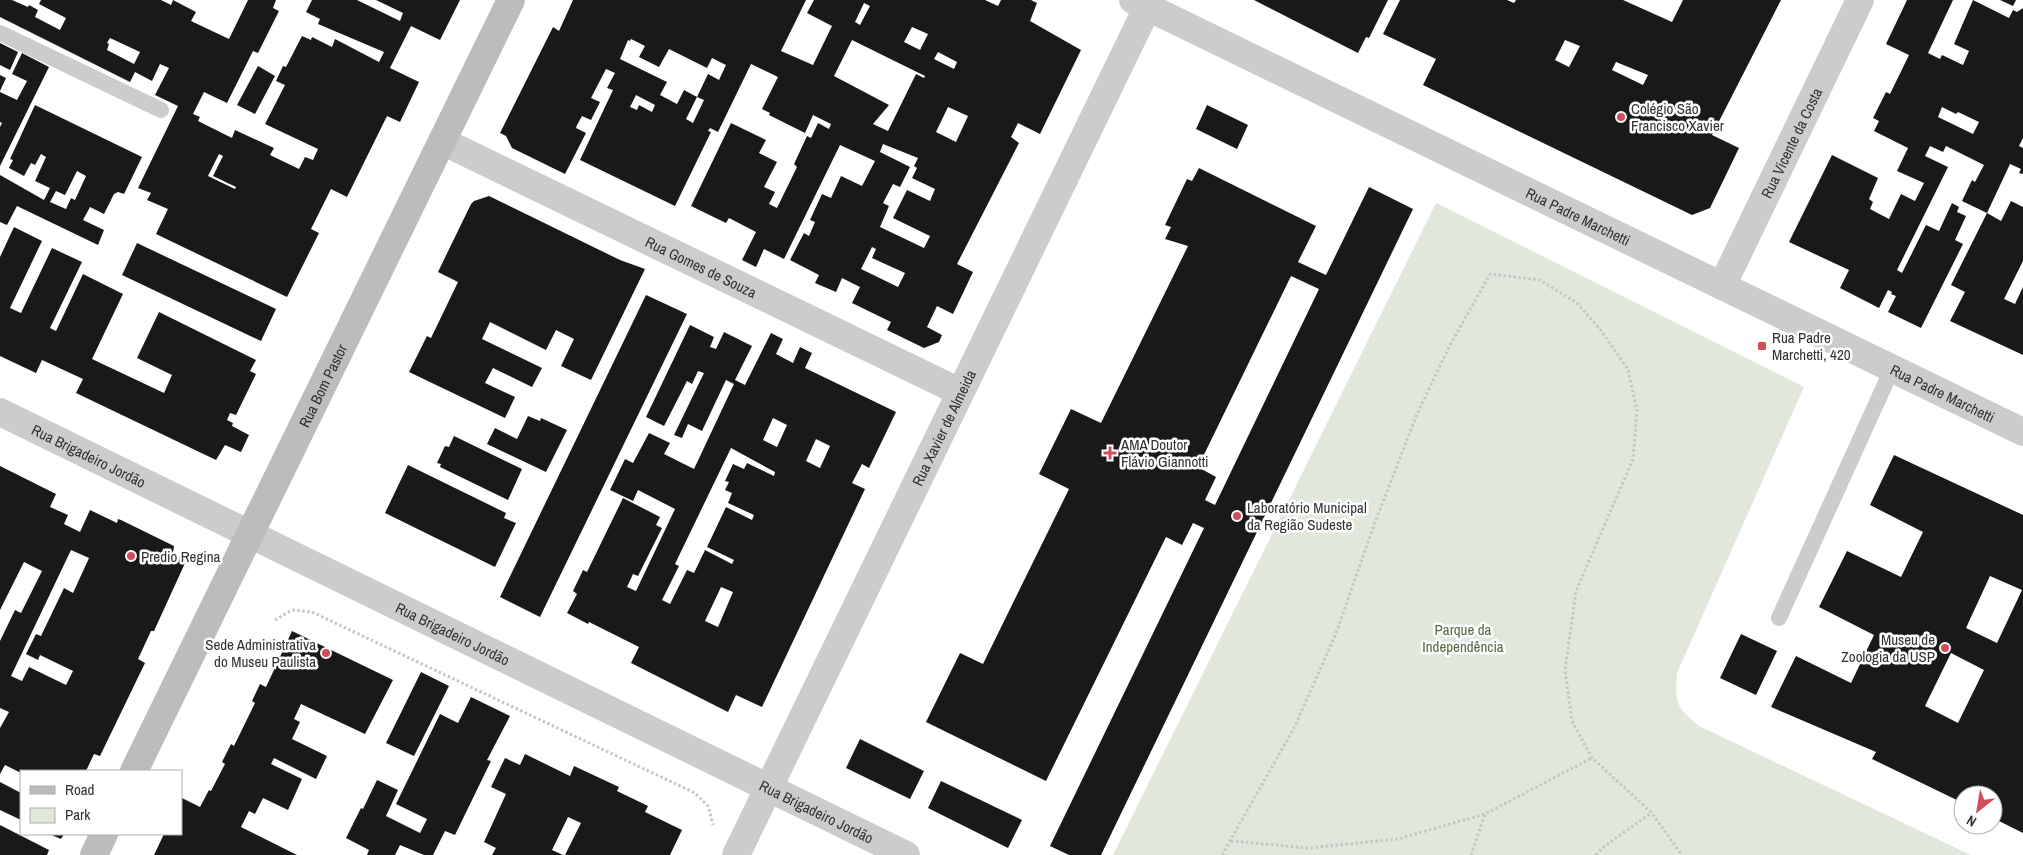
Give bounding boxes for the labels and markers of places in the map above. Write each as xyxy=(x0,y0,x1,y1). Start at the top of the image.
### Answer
place label: Colégio São Francisco Xavier xyxy=(1631,98,1724,136)
marker: Colégio São Francisco Xavier xyxy=(1615,111,1627,123)
place label: Rua Padre Marchetti, 420 xyxy=(1772,327,1851,365)
marker: Rua Padre Marchetti, 420 xyxy=(1756,340,1768,352)
place label: AMA Doutor Flávio Giannotti xyxy=(1120,434,1209,472)
marker: AMA Doutor Flávio Giannotti xyxy=(1103,446,1117,460)
place label: Laboratório Municipal da Região Sudeste xyxy=(1247,497,1367,535)
marker: Laboratório Municipal da Região Sudeste xyxy=(1231,510,1243,522)
place label: Predio Regina xyxy=(141,546,220,567)
marker: Predio Regina xyxy=(125,550,137,562)
place label: Museu de Zoologia da USP xyxy=(1841,629,1935,667)
place label: Sede Administrativa do Museu Paulista xyxy=(205,634,316,672)
marker: Museu de Zoologia da USP xyxy=(1939,642,1951,654)
marker: Sede Administrativa do Museu Paulista xyxy=(320,647,332,659)

